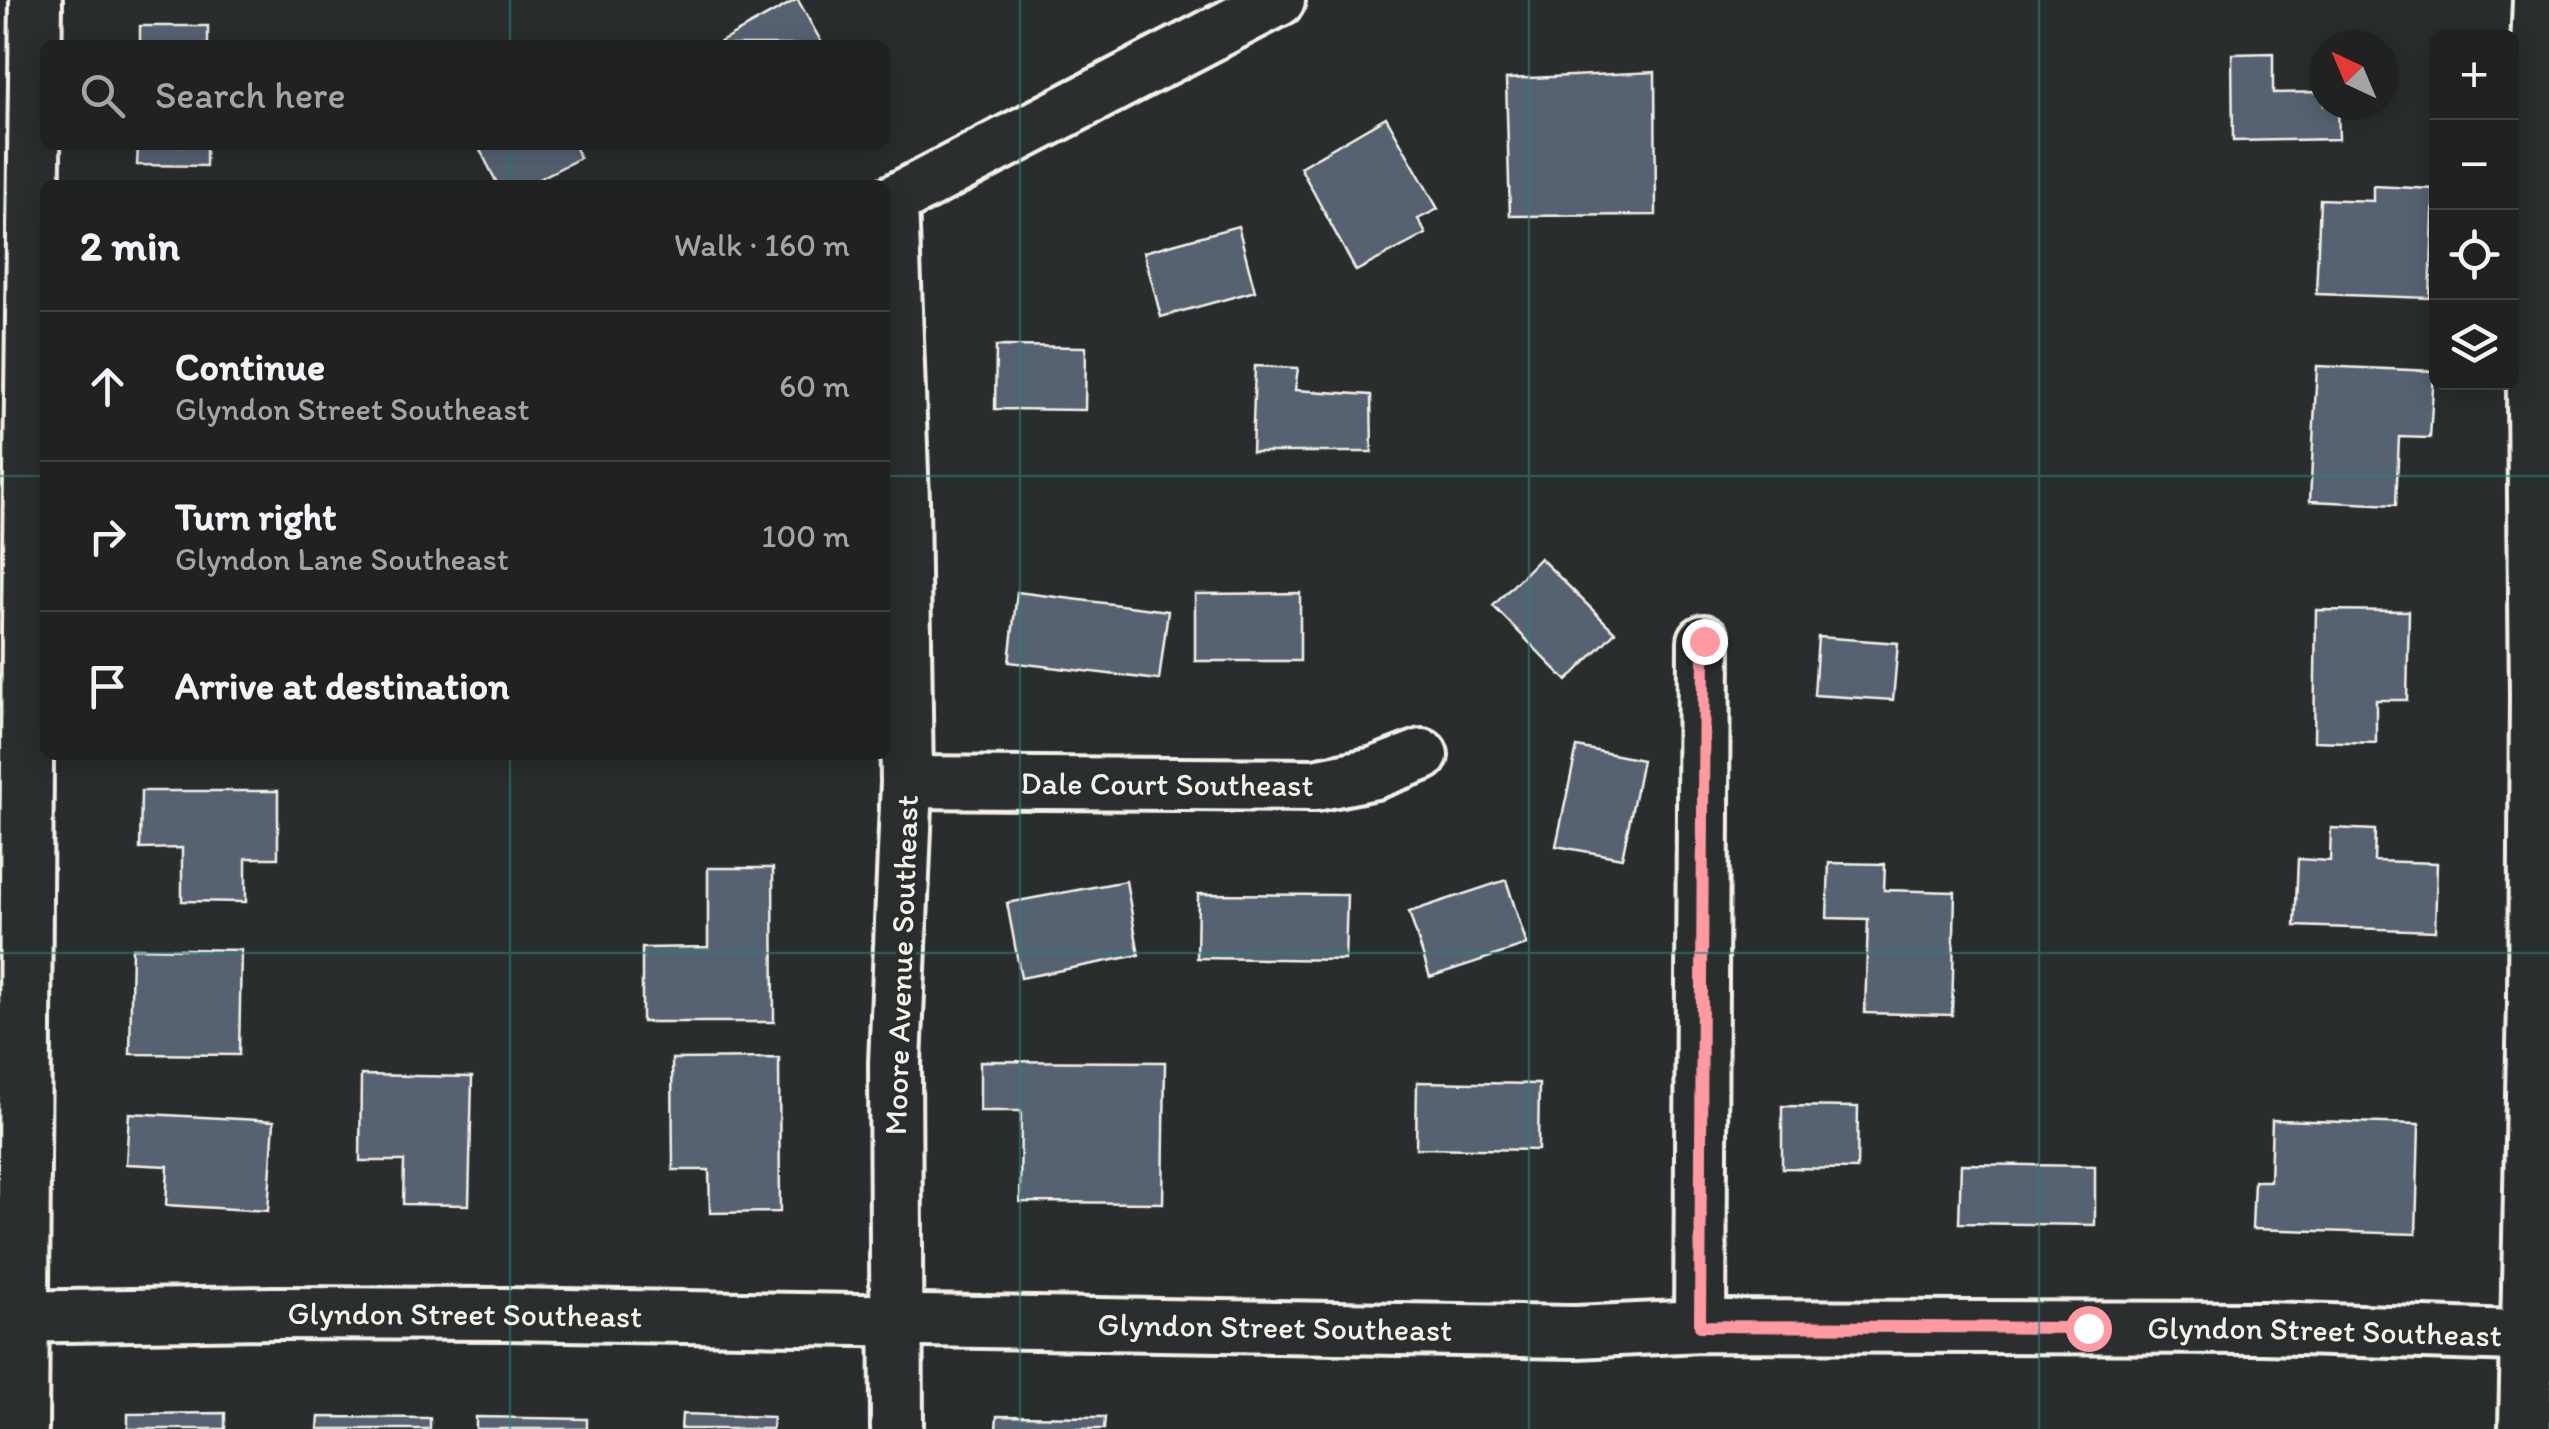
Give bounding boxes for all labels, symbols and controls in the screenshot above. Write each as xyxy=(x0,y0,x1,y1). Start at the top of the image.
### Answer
north arrow xyxy=(2309,30,2399,120)
map controls xyxy=(2429,30,2519,390)
button: + xyxy=(2429,30,2519,120)
search box xyxy=(40,40,890,150)
icon: search xyxy=(75,68,130,123)
text: Search here xyxy=(155,72,346,118)
button: − xyxy=(2429,120,2519,210)
button: locate xyxy=(2429,210,2519,300)
text: 2 min xyxy=(80,220,180,271)
text: Walk · 160 m xyxy=(674,226,850,264)
button: layers xyxy=(2429,300,2519,390)
text: Continue xyxy=(175,344,325,390)
icon: ahead xyxy=(80,359,135,414)
text: 60 m xyxy=(779,367,850,405)
text: Glyndon Street Southeast xyxy=(175,390,530,428)
text: Turn right xyxy=(175,494,337,540)
icon: right xyxy=(80,509,135,564)
text: 100 m xyxy=(762,517,850,555)
text: Glyndon Lane Southeast xyxy=(175,540,509,578)
route end xyxy=(1682,619,1728,665)
icon: arrive xyxy=(80,659,135,714)
text: Arrive at destination xyxy=(175,663,510,709)
street label: Dale Court Southeast xyxy=(1020,764,1314,804)
street label: Moore Avenue Southeast xyxy=(876,794,926,1136)
street label: Glyndon Street Southeast xyxy=(288,1294,643,1335)
street label: Glyndon Street Southeast xyxy=(1097,1305,1453,1349)
route start xyxy=(2066,1306,2112,1352)
street label: Glyndon Street Southeast xyxy=(2147,1309,2503,1355)

